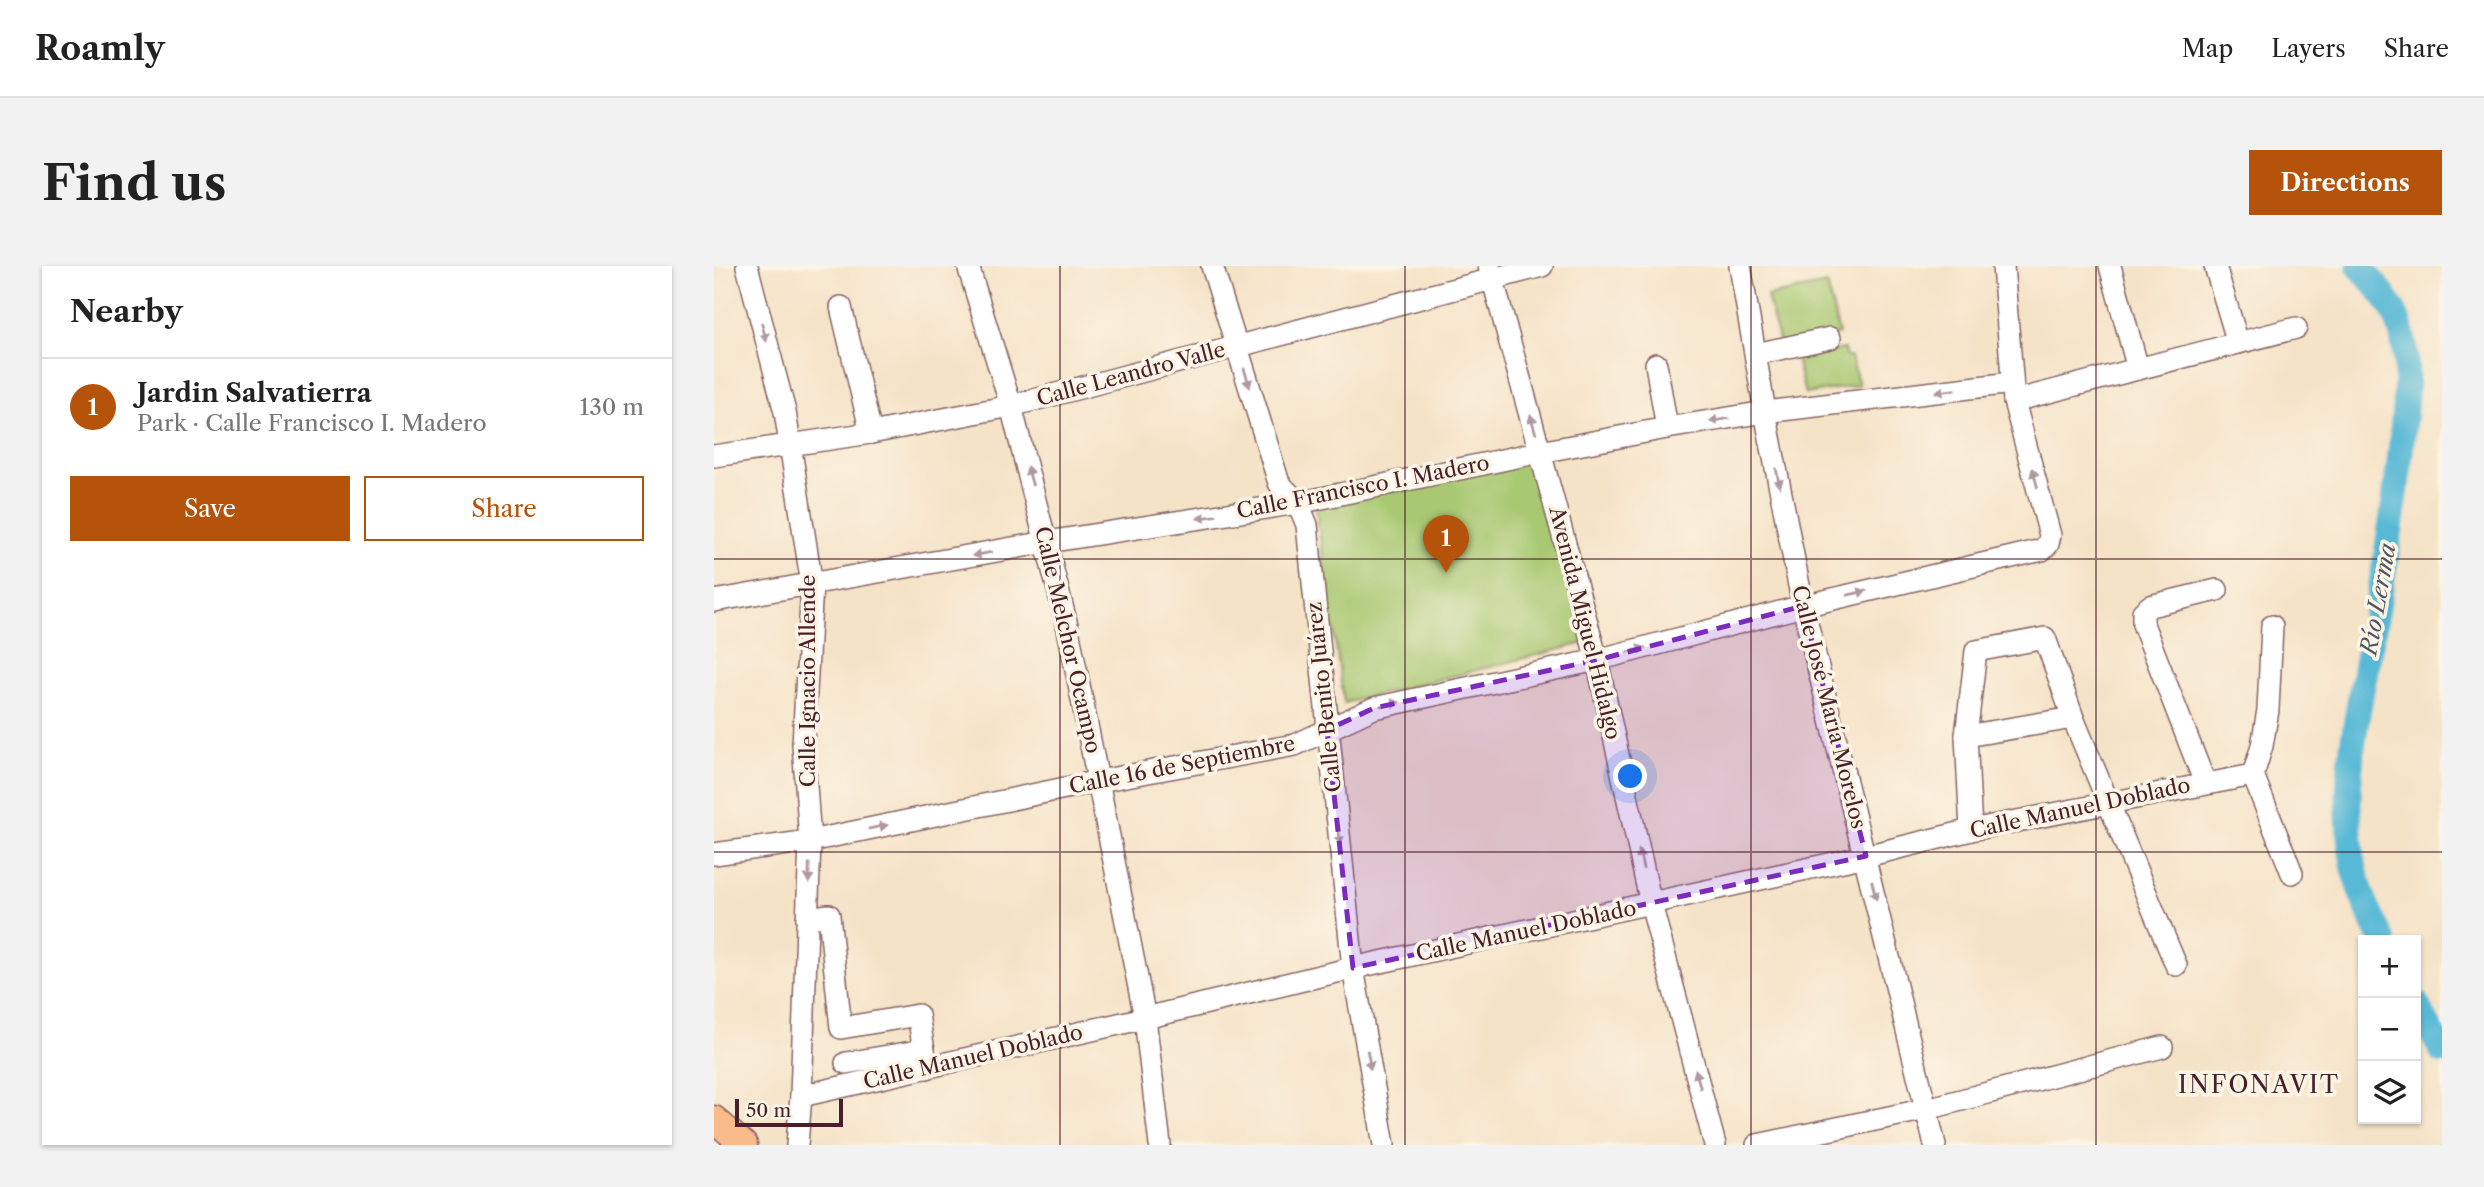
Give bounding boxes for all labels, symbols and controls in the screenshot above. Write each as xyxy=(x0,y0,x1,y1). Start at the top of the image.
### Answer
text: Roamly xyxy=(35,28,165,69)
text: Map xyxy=(2182,34,2233,63)
text: Layers xyxy=(2271,34,2346,63)
text: Share xyxy=(2384,34,2449,63)
button: Directions xyxy=(2249,150,2442,215)
text: Find us xyxy=(42,152,226,213)
text: Nearby xyxy=(70,293,183,330)
one-way arrow xyxy=(759,321,770,343)
street label: Calle Leandro Valle xyxy=(1034,336,1228,411)
one-way arrow xyxy=(1243,368,1253,389)
text: Jardin Salvatierra xyxy=(137,377,372,409)
one-way arrow xyxy=(1934,386,1956,397)
text: 1 xyxy=(88,393,98,421)
text: 130 m xyxy=(580,393,644,421)
text: Park · Calle Francisco I. Madero xyxy=(137,409,487,437)
one-way arrow xyxy=(1527,413,1537,434)
one-way arrow xyxy=(1708,415,1730,426)
street label: Calle Francisco I. Madero xyxy=(1234,450,1491,523)
one-way arrow xyxy=(1024,466,1034,487)
one-way arrow xyxy=(2029,466,2040,488)
one-way arrow xyxy=(1772,467,1783,489)
button: Save xyxy=(70,476,350,541)
button: Share xyxy=(364,476,644,541)
street label: Avenida Miguel Hidalgo xyxy=(1544,503,1627,742)
one-way arrow xyxy=(1196,512,1218,523)
pin: 1 xyxy=(1423,515,1469,573)
street label: Calle Melchor Ocampo xyxy=(1030,524,1107,756)
water label: Río Lerma xyxy=(2354,541,2402,659)
one-way arrow xyxy=(971,549,993,560)
street label: Calle Ignacio Allende xyxy=(795,575,820,787)
street label: Calle José María Morelos xyxy=(1787,583,1872,831)
one-way arrow xyxy=(1846,587,1868,598)
street label: Calle Benito Juárez xyxy=(1301,601,1346,794)
one-way arrow xyxy=(1625,644,1647,655)
one-way arrow xyxy=(1379,699,1401,710)
street label: Calle 16 de Septiembre xyxy=(1067,730,1297,799)
your location xyxy=(1613,759,1647,793)
street label: Calle Manuel Doblado xyxy=(1968,772,2192,843)
one-way arrow xyxy=(867,821,889,832)
one-way arrow xyxy=(1333,824,1344,846)
one-way arrow xyxy=(1636,848,1647,870)
one-way arrow xyxy=(803,862,814,884)
one-way arrow xyxy=(1869,879,1880,901)
street label: Calle Manuel Doblado xyxy=(1414,895,1638,966)
map controls xyxy=(2358,935,2421,1124)
button: + xyxy=(2358,935,2421,998)
button: − xyxy=(2358,998,2421,1061)
street label: Calle Manuel Doblado xyxy=(861,1019,1085,1094)
one-way arrow xyxy=(1364,1049,1375,1071)
button: layers xyxy=(2358,1061,2421,1124)
one-way arrow xyxy=(1692,1068,1703,1090)
district label: INFONAVIT xyxy=(2178,1070,2340,1099)
scale bar xyxy=(735,1096,844,1128)
text: 50 m xyxy=(746,1099,791,1122)

